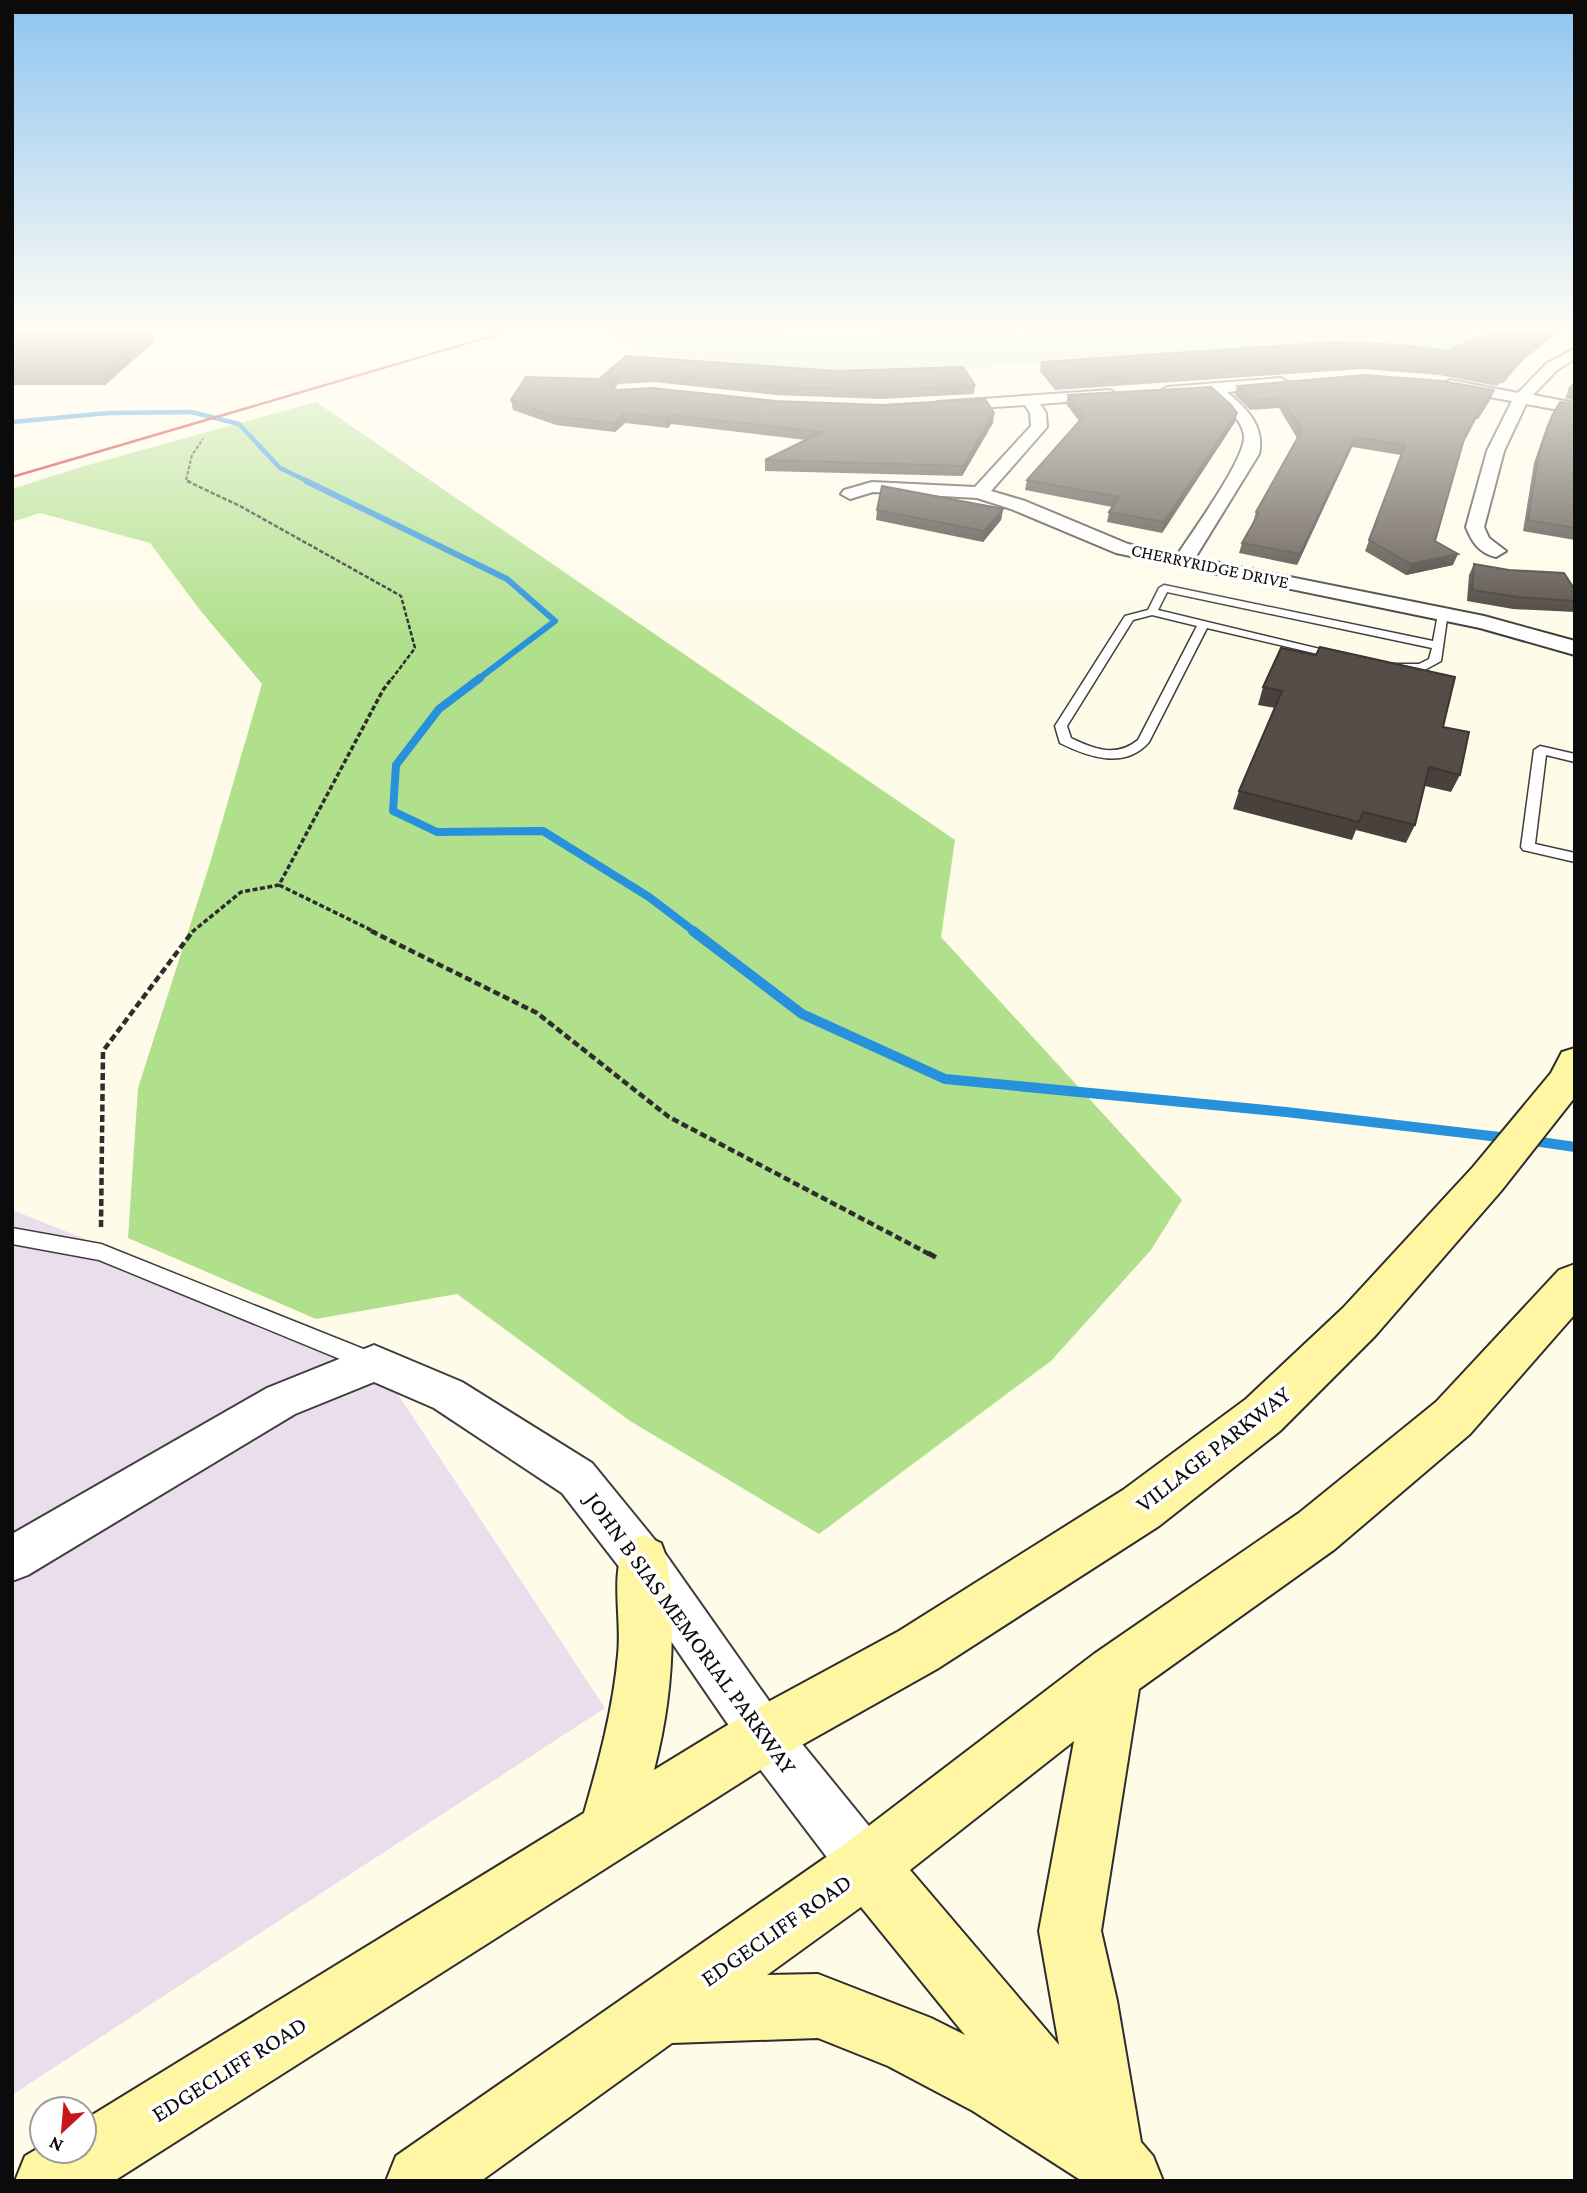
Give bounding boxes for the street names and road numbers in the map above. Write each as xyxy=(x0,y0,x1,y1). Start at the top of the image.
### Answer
street label: CHERRYRIDGE DRIVE xyxy=(1129,540,1291,593)
street label: VILLAGE PARKWAY xyxy=(1130,1380,1296,1517)
street label: JOHN B SIAS MEMORIAL PARKWAY xyxy=(579,1485,803,1779)
street label: EDGECLIFF ROAD xyxy=(695,1868,856,1992)
street label: EDGECLIFF ROAD xyxy=(146,2010,311,2127)

